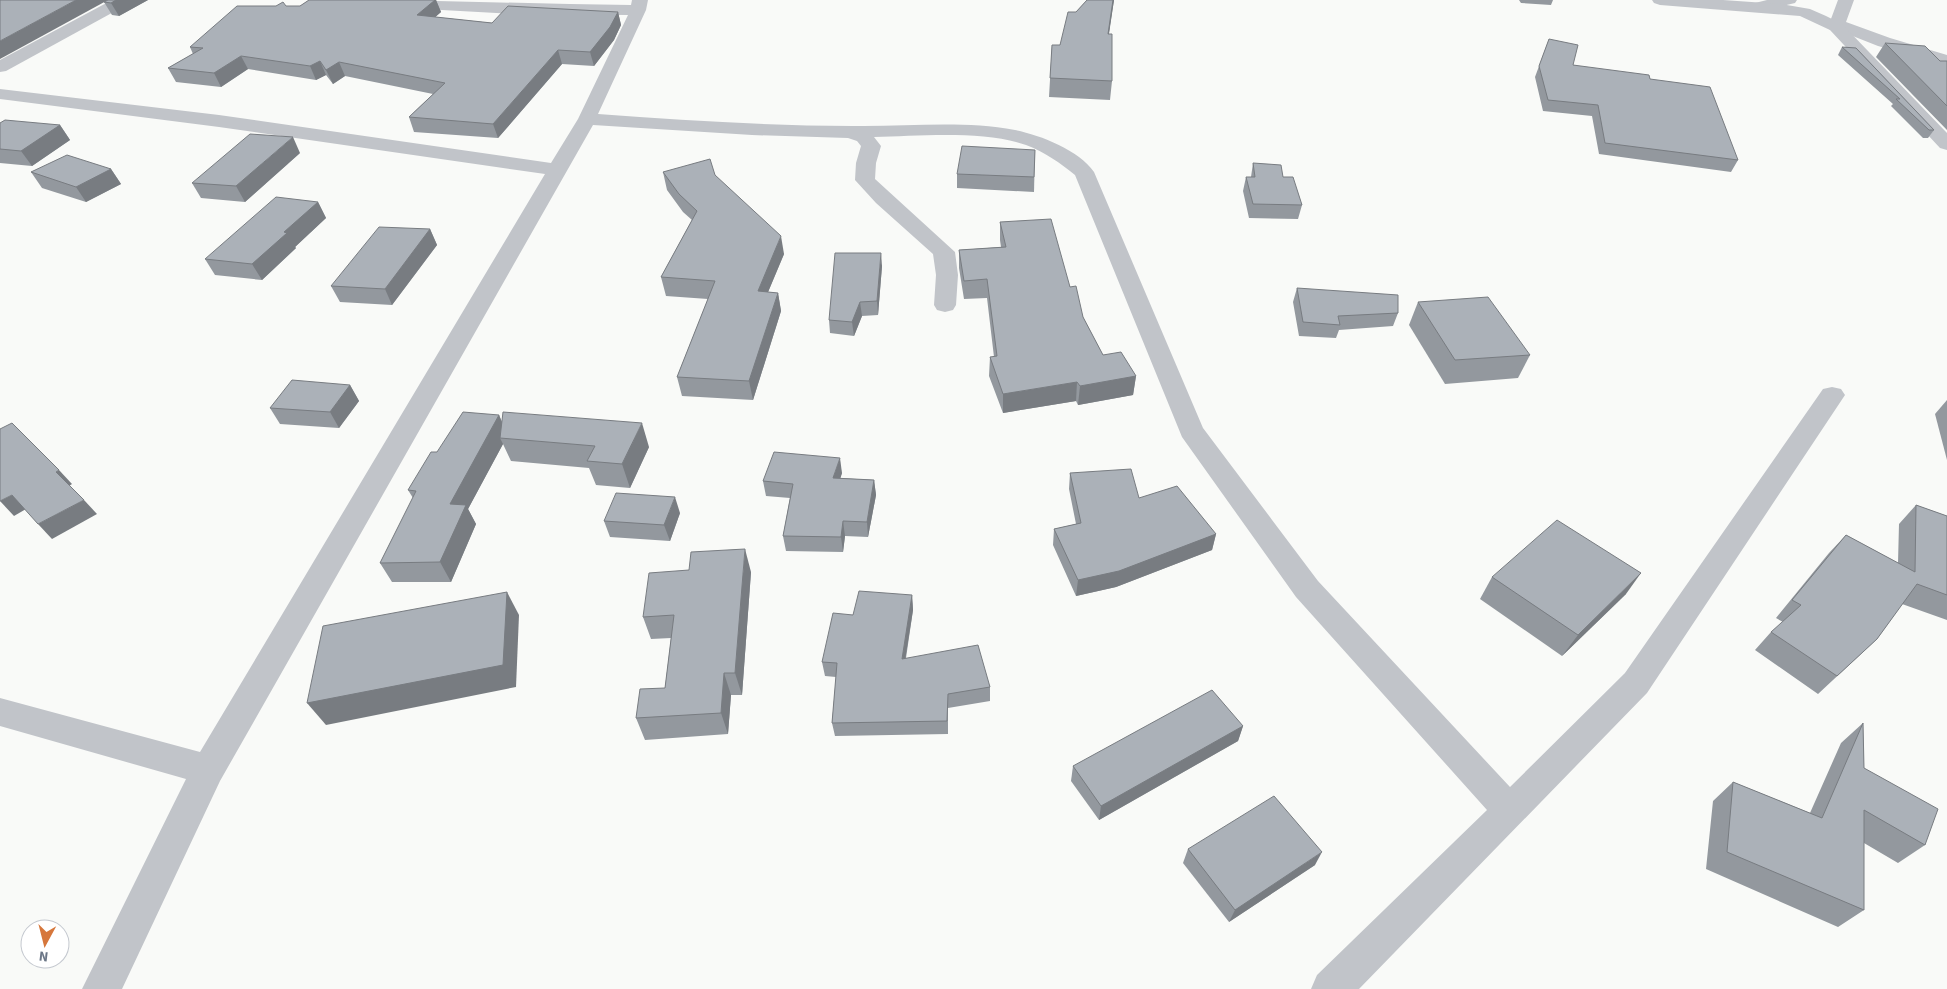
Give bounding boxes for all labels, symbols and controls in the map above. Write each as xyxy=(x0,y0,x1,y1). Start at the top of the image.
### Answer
north arrow xyxy=(20,919,70,969)
text: N xyxy=(38,945,49,966)

